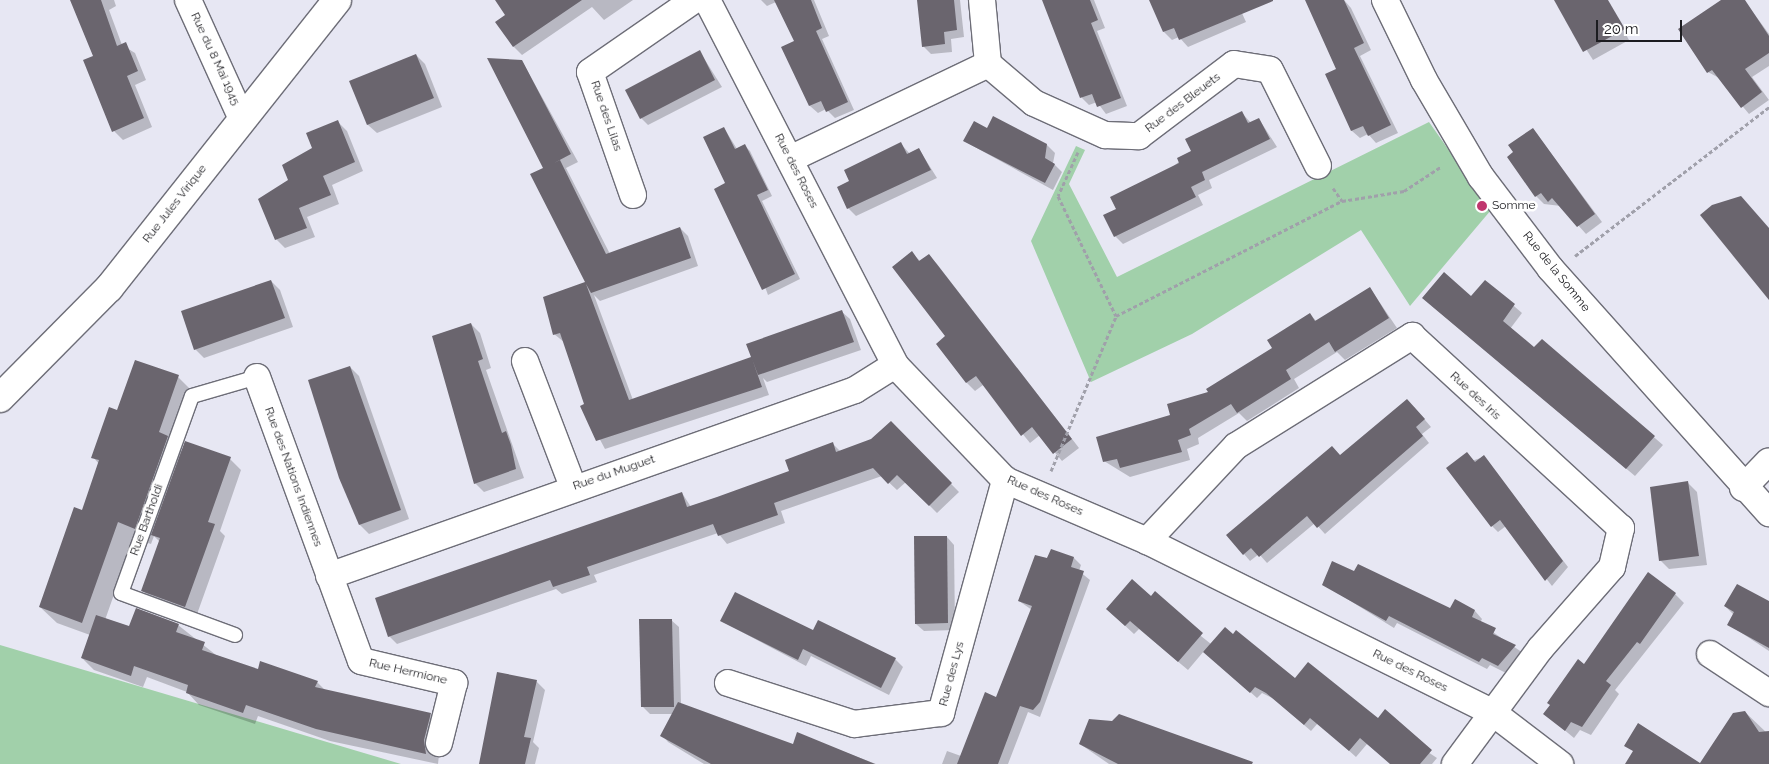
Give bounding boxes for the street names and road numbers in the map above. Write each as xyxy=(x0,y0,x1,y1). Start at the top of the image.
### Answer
street label: Rue du 8 Mai 1945 xyxy=(187,10,243,108)
street label: Rue des Bleuets xyxy=(1143,70,1223,136)
street label: Rue des Lilas xyxy=(587,79,625,153)
street label: Rue des Roses xyxy=(771,131,821,211)
street label: Rue Jules Virique xyxy=(140,162,210,246)
street label: Rue de la Somme xyxy=(1519,229,1593,315)
street label: Rue des Iris xyxy=(1447,369,1503,423)
street label: Rue des Nations Indiennes xyxy=(261,405,325,549)
street label: Rue du Muguet xyxy=(571,452,657,494)
street label: Rue des Roses xyxy=(1005,473,1085,519)
street label: Rue Bartholdi xyxy=(127,482,167,558)
street label: Rue des Lys xyxy=(936,640,968,708)
street label: Rue des Roses xyxy=(1370,647,1450,695)
street label: Rue Hermione xyxy=(367,656,449,688)

